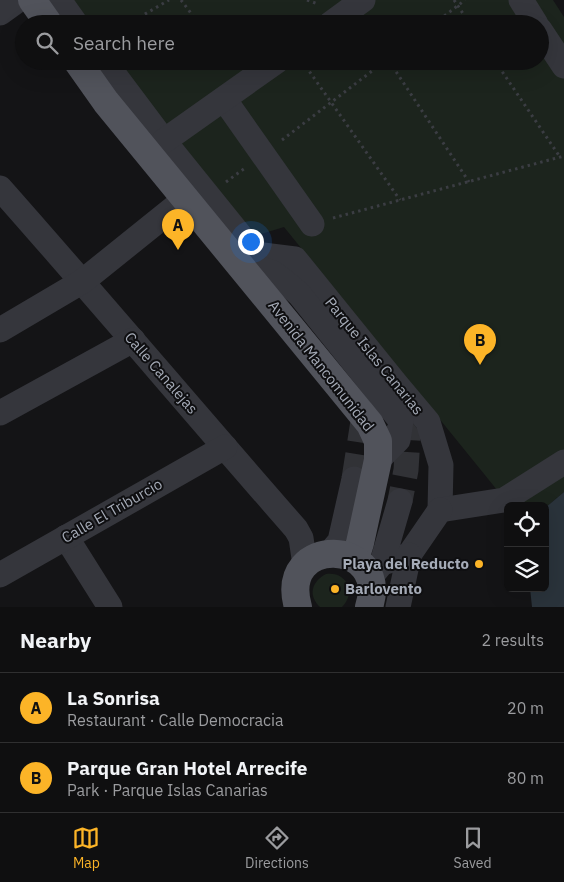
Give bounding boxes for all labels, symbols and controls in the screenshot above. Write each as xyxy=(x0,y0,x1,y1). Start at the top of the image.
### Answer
search box xyxy=(15,15,549,70)
icon: search xyxy=(33,29,61,57)
text: Search here xyxy=(73,31,175,55)
pin: A xyxy=(162,209,194,250)
your location xyxy=(238,229,264,255)
street label: Parque Islas Canarias xyxy=(321,293,428,418)
street label: Avenida Mancomunidad xyxy=(264,296,379,435)
pin: B xyxy=(464,324,496,365)
street label: Calle Canalejas xyxy=(121,328,202,418)
street label: Calle El Triburcio xyxy=(58,474,165,547)
map controls xyxy=(504,502,549,592)
button: locate xyxy=(504,502,549,547)
button: layers xyxy=(504,547,549,592)
place label: Playa del Reducto xyxy=(342,554,469,573)
marker: Playa del Reducto xyxy=(473,558,485,570)
place label: Barlovento xyxy=(345,579,422,598)
marker: Barlovento xyxy=(329,583,341,595)
text: Nearby xyxy=(20,626,91,654)
text: 2 results xyxy=(481,630,544,650)
text: La Sonrisa xyxy=(67,686,160,710)
text: A xyxy=(31,698,41,718)
text: 20 m xyxy=(507,698,544,718)
text: Restaurant · Calle Democracia xyxy=(67,710,284,730)
text: Parque Gran Hotel Arrecife xyxy=(67,756,307,780)
text: B xyxy=(31,768,41,788)
text: 80 m xyxy=(507,768,544,788)
text: Park · Parque Islas Canarias xyxy=(67,780,268,800)
tab: Map xyxy=(72,824,100,872)
tab: Directions xyxy=(245,824,309,872)
tab: Saved xyxy=(454,824,492,872)

